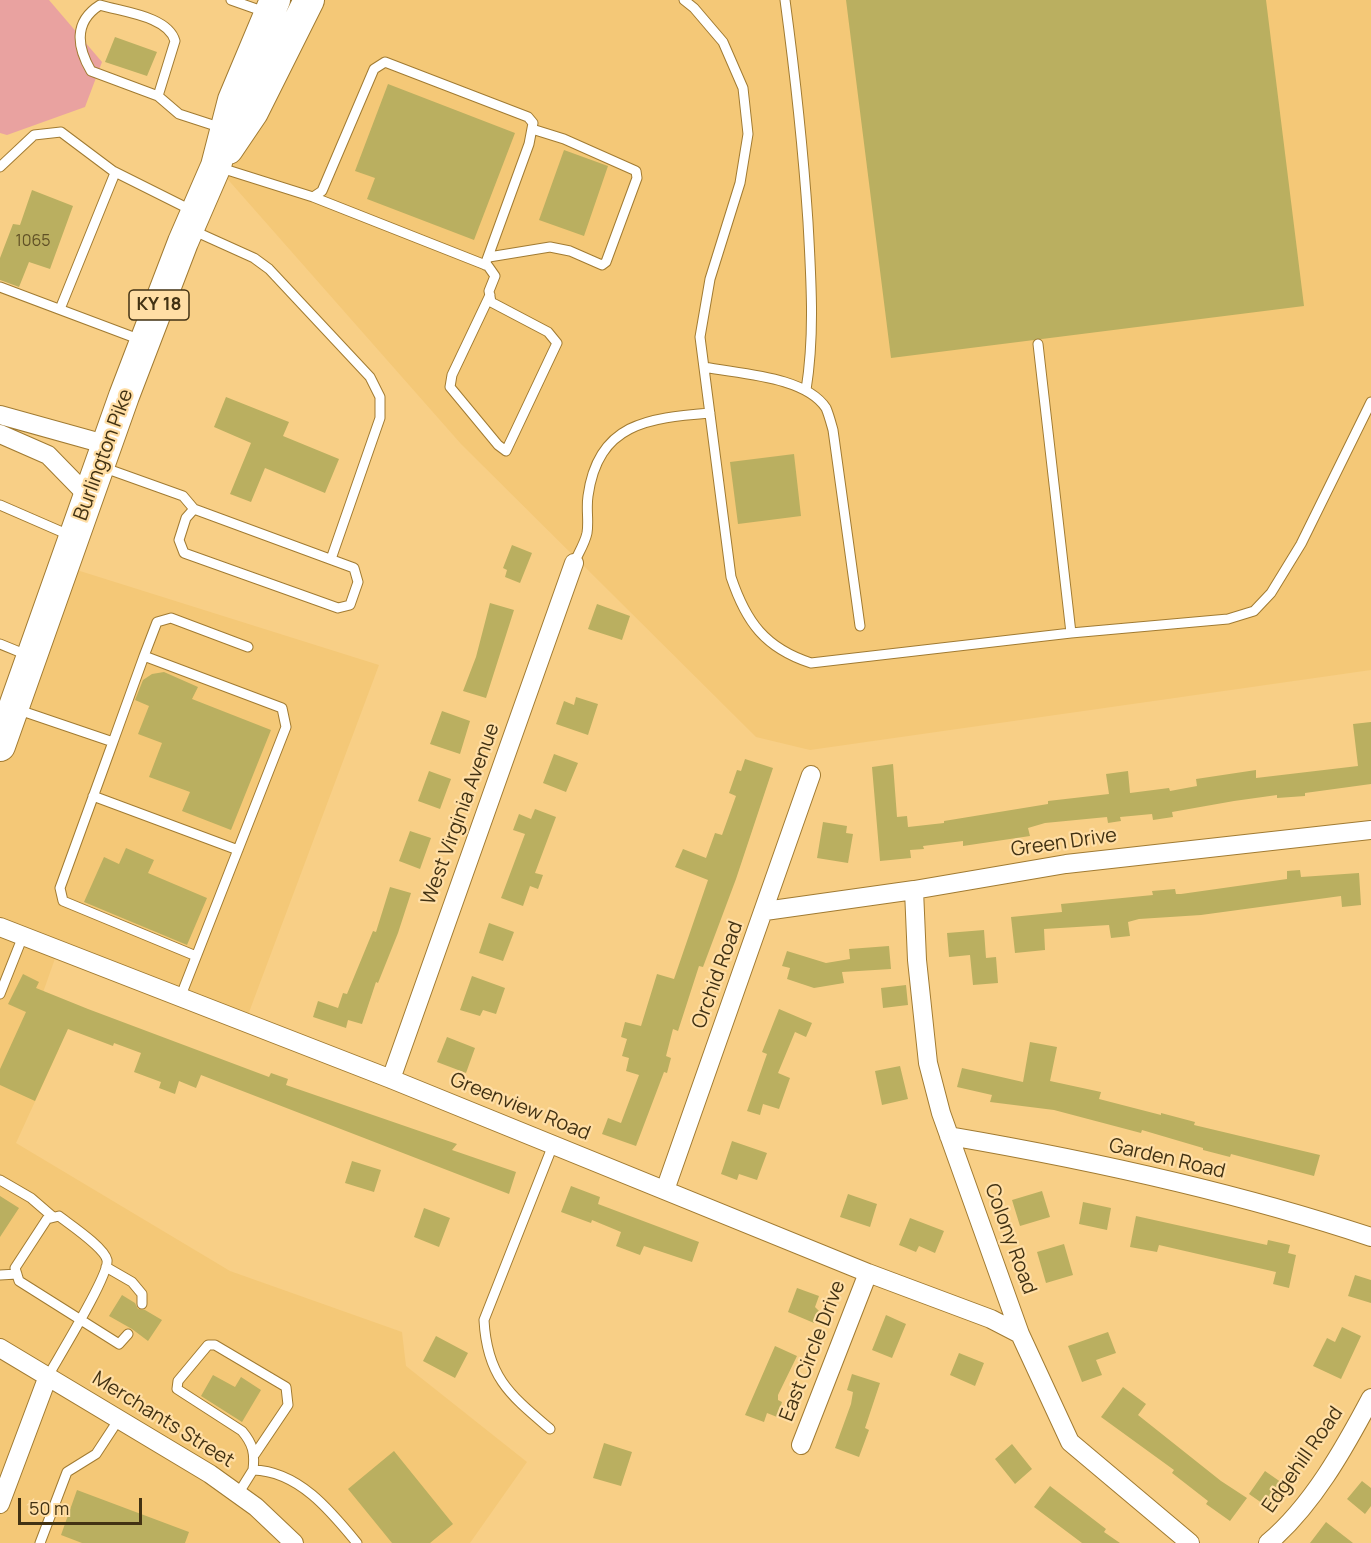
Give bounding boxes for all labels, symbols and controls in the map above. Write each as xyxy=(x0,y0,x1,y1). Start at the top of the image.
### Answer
house number: 1065 xyxy=(15,232,51,252)
road number: KY 18 xyxy=(129,290,189,320)
street label: Burlington Pike xyxy=(69,386,139,524)
street label: West Virginia Avenue xyxy=(417,720,505,908)
street label: Green Drive xyxy=(1009,824,1119,862)
street label: Orchid Road xyxy=(688,918,748,1032)
street label: Greenview Road xyxy=(446,1068,594,1146)
street label: Garden Road xyxy=(1106,1134,1228,1184)
street label: Colony Road xyxy=(979,1180,1041,1298)
street label: East Circle Drive xyxy=(775,1277,851,1425)
street label: Merchants Street xyxy=(88,1367,238,1473)
street label: Edgehill Road xyxy=(1258,1402,1348,1518)
scale bar xyxy=(21,1486,146,1524)
text: 50 m xyxy=(29,1496,69,1520)

